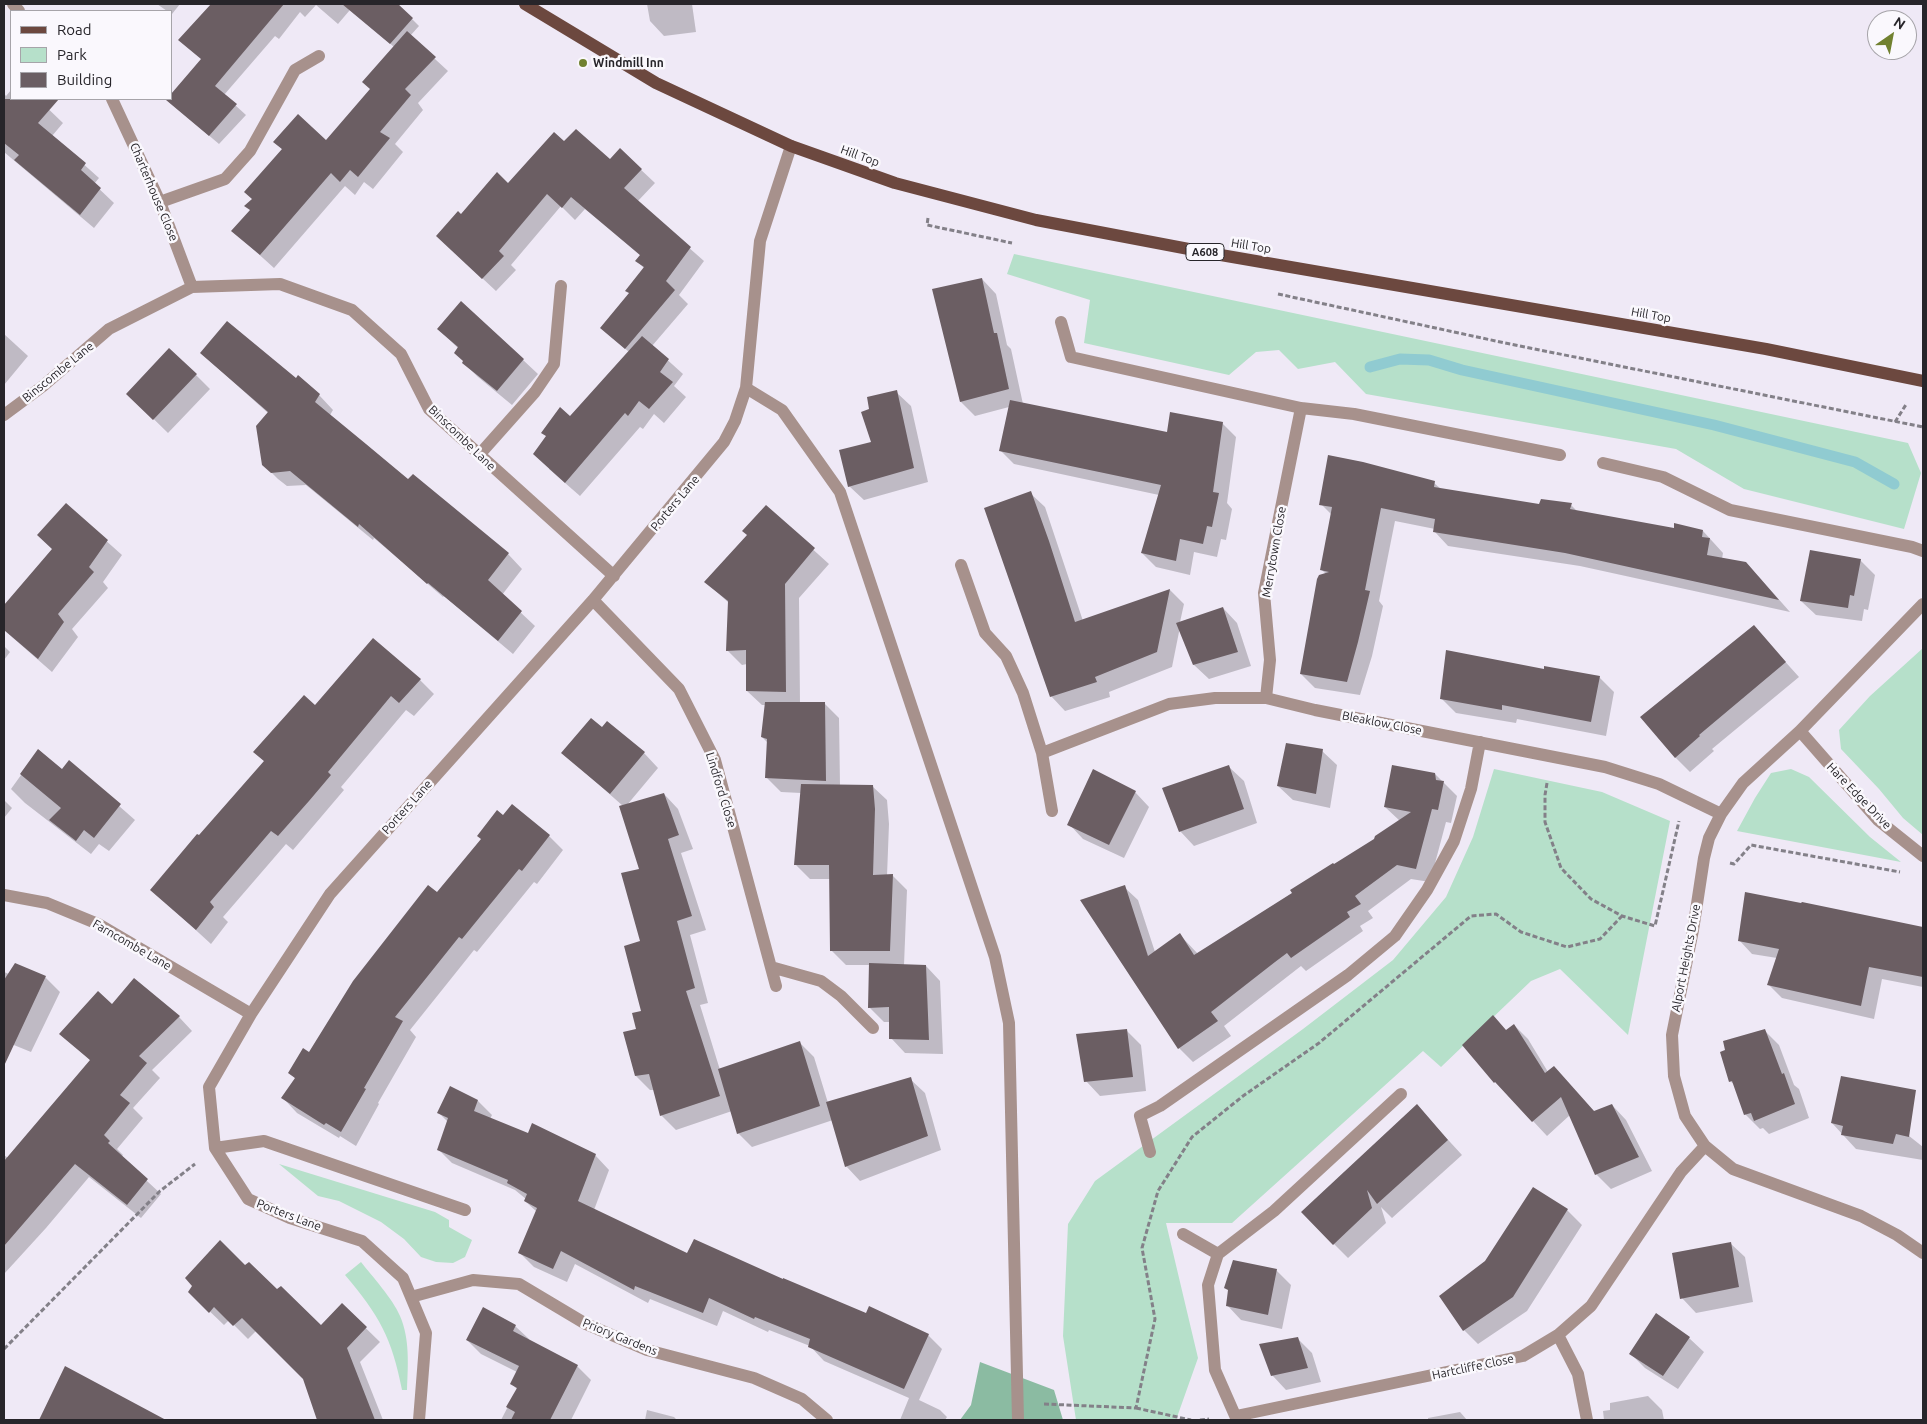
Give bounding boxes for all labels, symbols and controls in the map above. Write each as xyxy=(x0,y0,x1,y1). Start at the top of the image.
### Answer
legend xyxy=(10,10,172,100)
north arrow xyxy=(1867,10,1917,60)
text: N xyxy=(1891,14,1908,33)
text: Road xyxy=(57,21,92,38)
text: Park xyxy=(57,46,87,63)
place label: Windmill Inn xyxy=(593,56,664,70)
marker: Windmill Inn xyxy=(577,57,589,69)
text: Building xyxy=(57,71,112,88)
street label: Charterhouse Close xyxy=(127,141,181,243)
street label: Hill Top xyxy=(839,142,881,170)
street label: Hill Top xyxy=(1230,236,1272,256)
road number: A608 xyxy=(1186,243,1224,260)
street label: Hill Top xyxy=(1630,304,1672,326)
street label: Binscombe Lane xyxy=(19,339,97,405)
street label: Binscombe Lane xyxy=(425,402,499,474)
street label: Porters Lane xyxy=(648,472,702,534)
street label: Merrytown Close xyxy=(1259,505,1289,599)
street label: Bleaklow Close xyxy=(1341,708,1423,738)
street label: Lindford Close xyxy=(703,751,739,829)
street label: Hare Edge Drive xyxy=(1824,760,1894,832)
street label: Porters Lane xyxy=(379,777,435,837)
street label: Alport Heights Drive xyxy=(1668,903,1704,1013)
street label: Farncombe Lane xyxy=(90,917,174,973)
street label: Porters Lane xyxy=(255,1196,323,1234)
street label: Priory Gardens xyxy=(581,1315,659,1359)
street label: Hartcliffe Close xyxy=(1431,1351,1515,1383)

